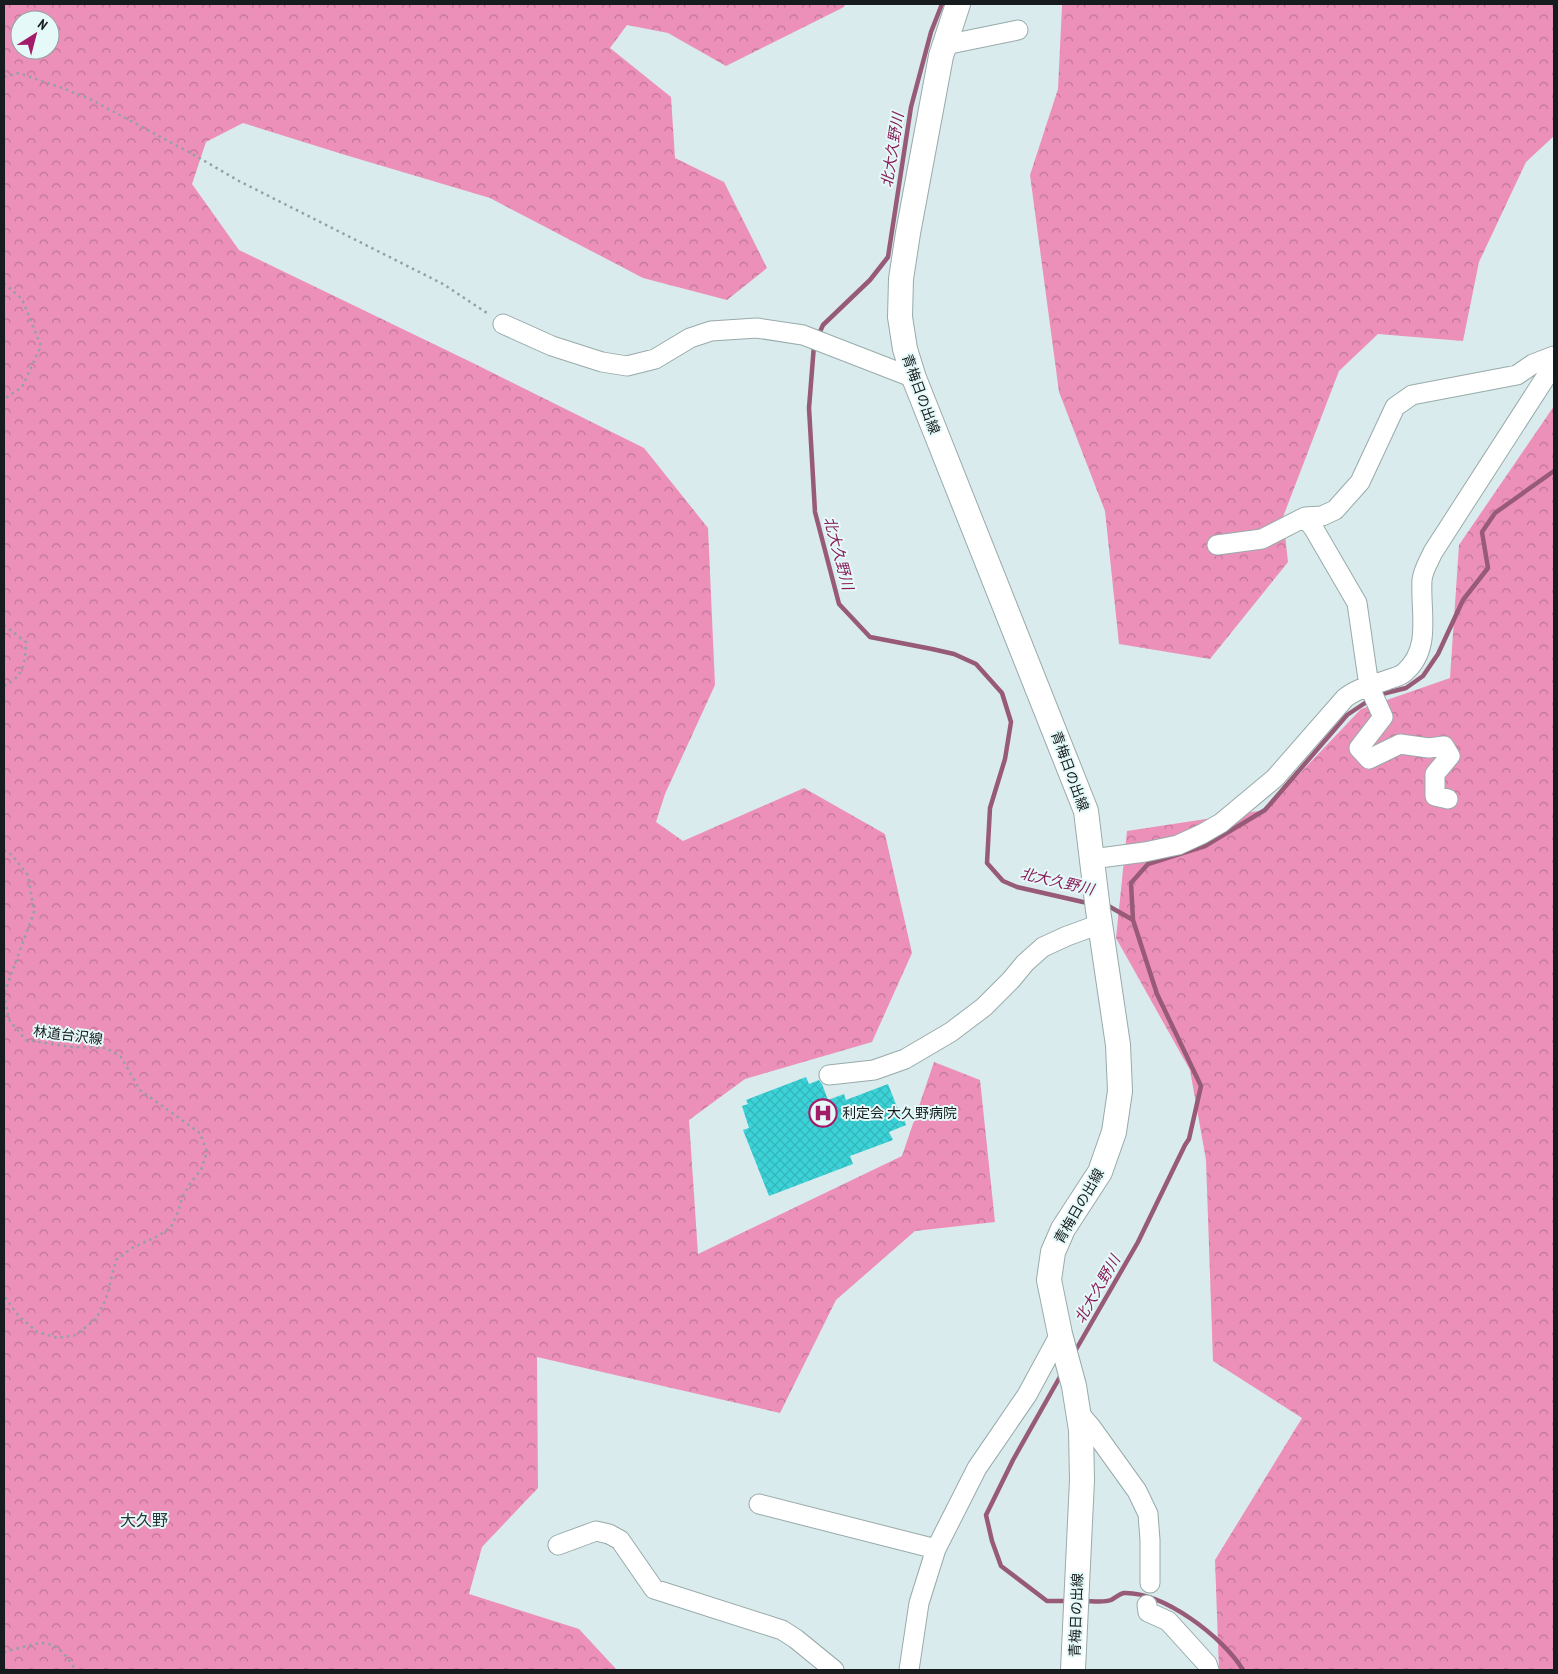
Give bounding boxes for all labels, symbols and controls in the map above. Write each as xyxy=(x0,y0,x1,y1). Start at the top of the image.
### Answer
north arrow xyxy=(10,10,60,60)
text: N xyxy=(34,15,51,34)
water label: 北大久野川 xyxy=(877,110,908,189)
street label: 青梅日の出線 xyxy=(898,351,944,437)
water label: 北大久野川 xyxy=(820,514,858,594)
street label: 青梅日の出線 xyxy=(1047,728,1093,814)
water label: 北大久野川 xyxy=(1018,863,1098,899)
street label: 林道台沢線 xyxy=(32,1022,104,1048)
hospital icon: 利定会 大久野病院 xyxy=(808,1098,838,1128)
place label: 利定会 大久野病院 xyxy=(842,1104,957,1122)
street label: 青梅日の出線 xyxy=(1050,1165,1108,1247)
water label: 北大久野川 xyxy=(1070,1250,1125,1326)
district label: 大久野 xyxy=(120,1510,168,1530)
street label: 青梅日の出線 xyxy=(1066,1573,1086,1657)

